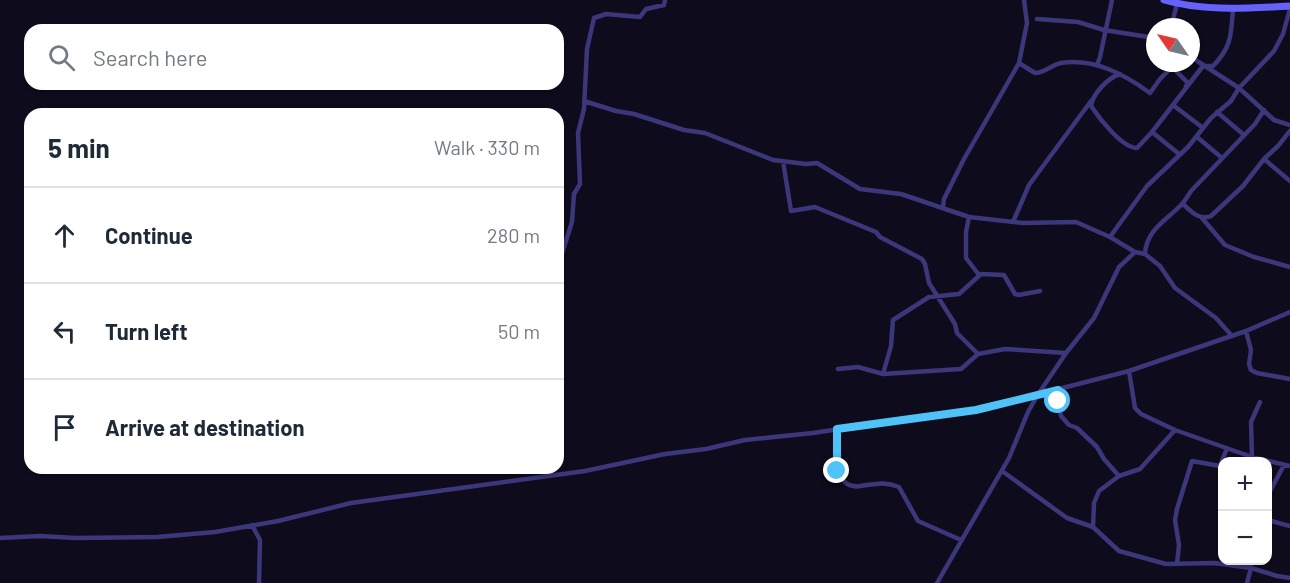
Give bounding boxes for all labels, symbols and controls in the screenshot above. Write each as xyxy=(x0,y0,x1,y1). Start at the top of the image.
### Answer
north arrow xyxy=(1146,18,1200,72)
search box xyxy=(24,24,564,90)
icon: search xyxy=(45,41,78,74)
text: Search here xyxy=(93,44,207,70)
text: 5 min xyxy=(48,132,110,163)
text: Walk · 330 m xyxy=(434,135,540,159)
icon: ahead xyxy=(48,219,81,252)
text: Continue xyxy=(105,222,193,248)
text: 280 m xyxy=(487,223,540,247)
icon: left xyxy=(48,315,81,348)
text: Turn left xyxy=(105,318,188,344)
text: 50 m xyxy=(498,319,540,343)
route start xyxy=(1044,387,1070,413)
icon: arrive xyxy=(48,411,81,444)
text: Arrive at destination xyxy=(105,414,304,440)
route end xyxy=(823,457,849,483)
map controls xyxy=(1218,457,1272,565)
button: + xyxy=(1218,457,1272,511)
button: − xyxy=(1218,511,1272,565)

